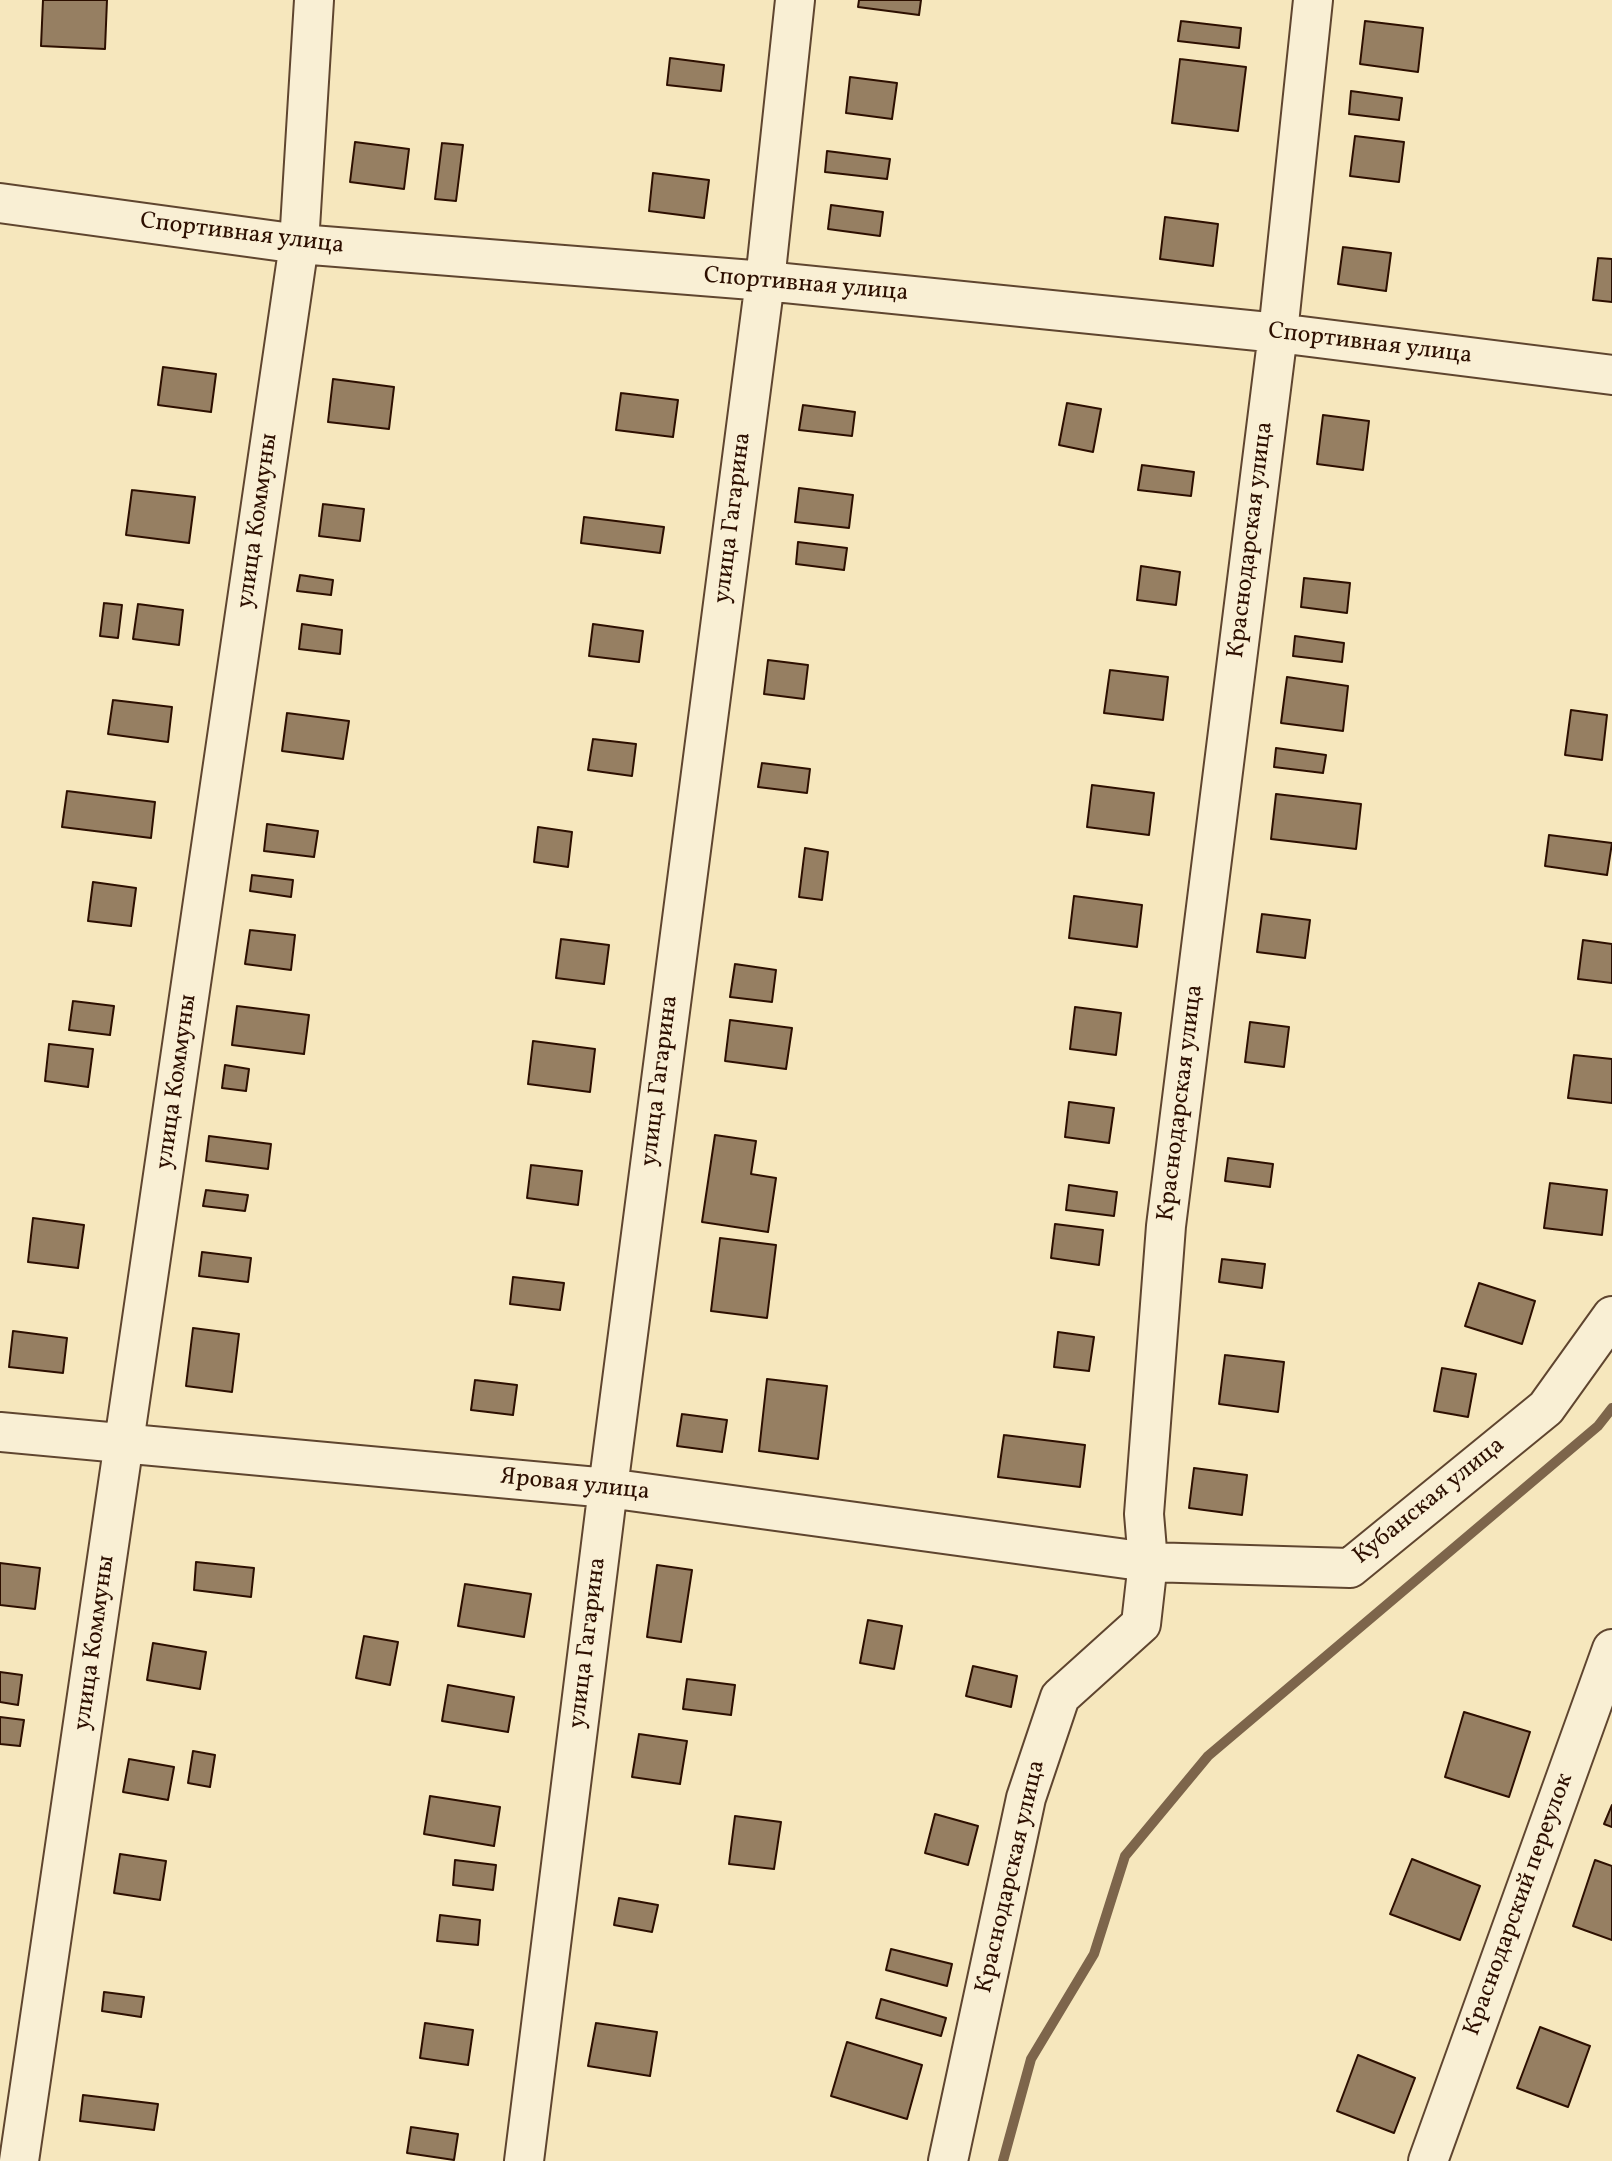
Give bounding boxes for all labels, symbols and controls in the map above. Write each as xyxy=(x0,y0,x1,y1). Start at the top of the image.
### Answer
street label: Спортивная улица xyxy=(138,208,346,262)
street label: Спортивная улица xyxy=(702,263,910,309)
street label: Спортивная улица xyxy=(1266,318,1474,372)
street label: Краснодарская улица xyxy=(1223,420,1281,660)
street label: улица Гагарина xyxy=(709,431,759,605)
street label: улица Коммуны xyxy=(232,432,286,610)
street label: Краснодарская улица xyxy=(1153,983,1211,1223)
street label: улица Коммуны xyxy=(151,993,205,1171)
street label: улица Гагарина xyxy=(636,994,686,1168)
street label: Кубанская улица xyxy=(1348,1432,1512,1572)
street label: Яровая улица xyxy=(499,1464,651,1508)
street label: улица Коммуны xyxy=(69,1554,123,1732)
street label: улица Гагарина xyxy=(564,1556,614,1730)
street label: Краснодарская улица xyxy=(971,1758,1053,1996)
street label: Краснодарский переулок xyxy=(1459,1770,1581,2040)

